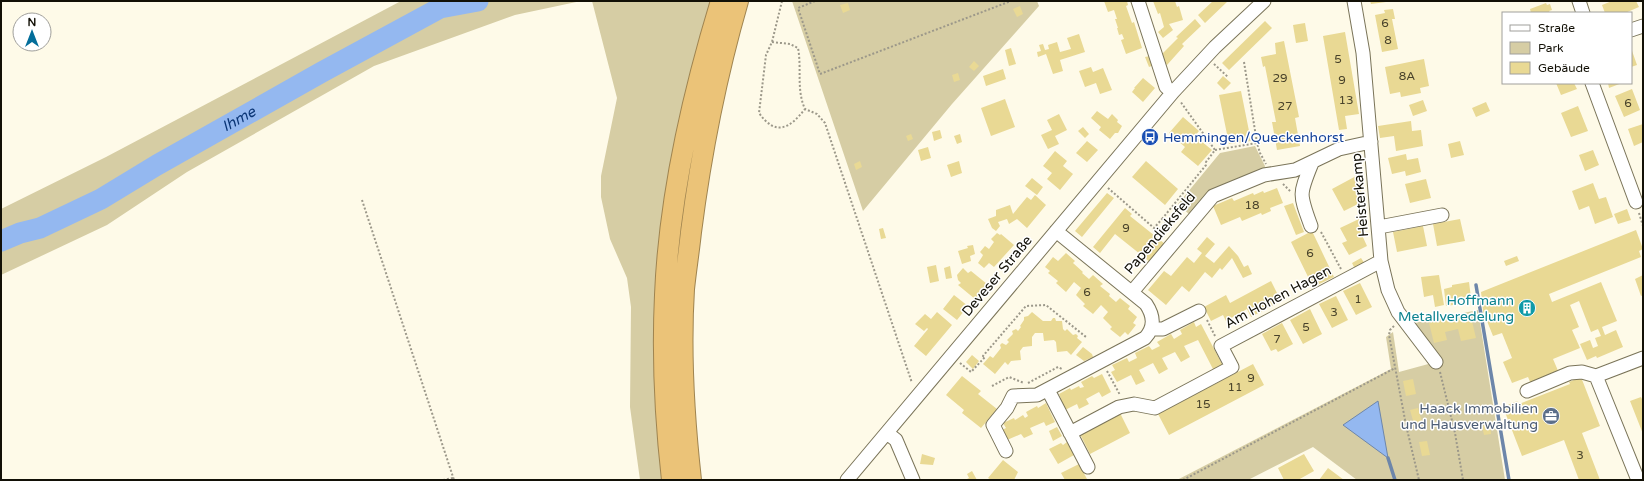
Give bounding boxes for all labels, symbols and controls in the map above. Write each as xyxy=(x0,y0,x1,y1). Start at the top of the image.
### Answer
north arrow xyxy=(12,12,52,52)
legend xyxy=(1502,12,1632,84)
text: N xyxy=(28,16,36,29)
house number: 6 xyxy=(1381,16,1389,30)
text: Straße xyxy=(1538,21,1575,35)
house number: 8 xyxy=(1384,33,1392,47)
text: Park xyxy=(1538,41,1564,55)
house number: 5 xyxy=(1334,52,1342,66)
text: Gebäude xyxy=(1538,61,1590,75)
house number: 8A xyxy=(1399,69,1415,83)
house number: 29 xyxy=(1272,71,1288,85)
house number: 9 xyxy=(1338,73,1346,87)
house number: 13 xyxy=(1338,93,1354,107)
house number: 6 xyxy=(1624,96,1632,110)
house number: 27 xyxy=(1277,99,1293,113)
water label: Ihme xyxy=(219,102,260,136)
bus stop icon: Hemmingen/Queckenhorst xyxy=(1140,127,1160,147)
place label: Hemmingen/Queckenhorst xyxy=(1163,129,1345,146)
street label: Heisterkamp xyxy=(1348,152,1372,238)
street label: Papendieksfeld xyxy=(1121,189,1199,277)
house number: 18 xyxy=(1244,198,1260,212)
house number: 9 xyxy=(1122,221,1130,235)
street label: Deveser Straße xyxy=(958,232,1036,320)
house number: 6 xyxy=(1306,246,1314,260)
street label: Am Hohen Hagen xyxy=(1222,262,1334,332)
house number: 6 xyxy=(1083,285,1091,299)
house number: 1 xyxy=(1354,292,1362,306)
place label: Hoffmann Metallveredelung xyxy=(1398,292,1514,325)
building icon: Hoffmann Metallveredelung xyxy=(1517,298,1537,318)
house number: 3 xyxy=(1330,305,1338,319)
house number: 5 xyxy=(1302,320,1310,334)
house number: 7 xyxy=(1273,332,1281,346)
house number: 9 xyxy=(1247,371,1255,385)
house number: 11 xyxy=(1227,380,1243,394)
house number: 15 xyxy=(1195,397,1211,411)
place label: Haack Immobilien und Hausverwaltung xyxy=(1401,400,1538,433)
office icon: Haack Immobilien und Hausverwaltung xyxy=(1541,406,1561,426)
house number: 3 xyxy=(1576,448,1584,462)

